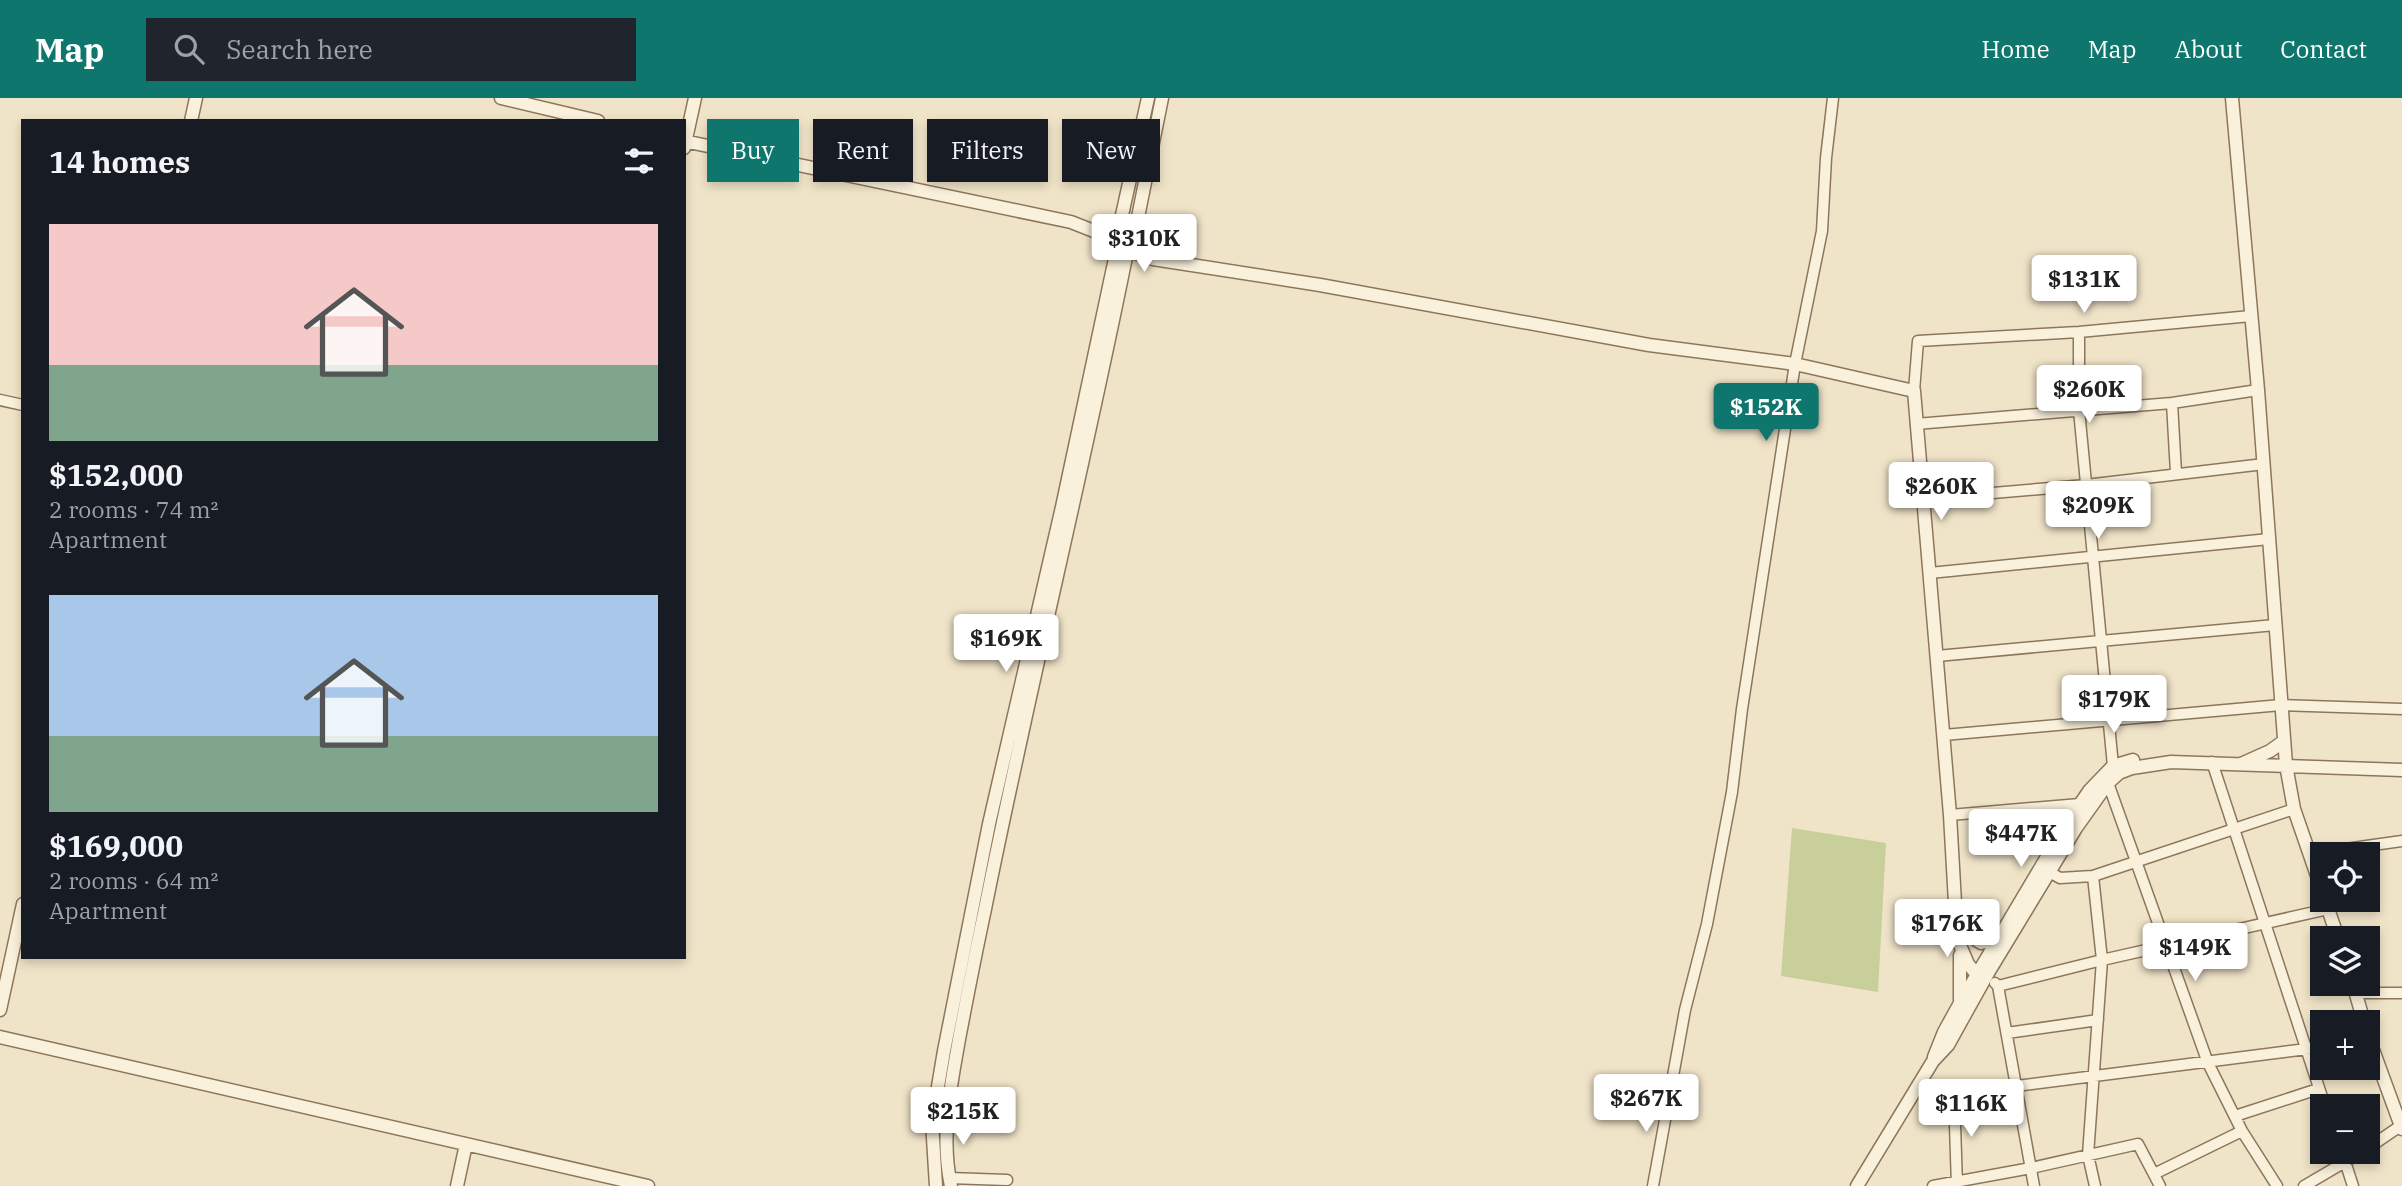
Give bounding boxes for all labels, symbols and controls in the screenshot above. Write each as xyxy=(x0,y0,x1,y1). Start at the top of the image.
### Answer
search box xyxy=(146,18,636,81)
text: Map xyxy=(35,28,104,71)
icon: search xyxy=(170,30,208,68)
text: Search here xyxy=(226,32,373,66)
text: Home xyxy=(1982,33,2050,65)
text: Map xyxy=(2088,33,2136,65)
text: About xyxy=(2174,33,2242,65)
text: Contact xyxy=(2280,33,2367,65)
chip: Buy xyxy=(707,119,799,182)
chip: Rent xyxy=(813,119,913,182)
chip: Filters xyxy=(927,119,1048,182)
chip: New xyxy=(1062,119,1160,182)
text: 14 homes xyxy=(49,142,190,181)
icon: filters xyxy=(620,142,658,180)
pin: $310K xyxy=(1095,214,1193,274)
text: $310K xyxy=(1108,222,1180,252)
pin: $131K xyxy=(2035,256,2133,315)
text: $131K xyxy=(2048,263,2120,293)
icon: home xyxy=(291,269,417,395)
pin: $260K xyxy=(2040,366,2138,425)
text: $260K xyxy=(2053,373,2125,403)
pin: $152K xyxy=(1717,384,1815,443)
text: $152K xyxy=(1730,391,1802,421)
text: $152,000 xyxy=(49,455,183,494)
pin: $260K xyxy=(1892,462,1990,522)
text: $260K xyxy=(1905,470,1977,500)
pin: $209K xyxy=(2049,482,2147,541)
text: $209K xyxy=(2062,489,2134,519)
text: 2 rooms · 74 m² xyxy=(49,494,219,524)
text: Apartment xyxy=(49,524,167,554)
pin: $169K xyxy=(957,614,1055,674)
text: $169K xyxy=(970,622,1042,652)
icon: home xyxy=(291,640,417,766)
pin: $179K xyxy=(2065,676,2163,735)
text: $179K xyxy=(2078,683,2150,713)
pin: $447K xyxy=(1972,810,2070,869)
text: $447K xyxy=(1985,817,2057,847)
text: $169,000 xyxy=(49,826,183,865)
map controls xyxy=(2310,842,2380,1164)
button: locate xyxy=(2310,842,2380,912)
text: 2 rooms · 64 m² xyxy=(49,865,219,895)
text: Apartment xyxy=(49,895,167,925)
pin: $176K xyxy=(1898,900,1996,959)
text: $176K xyxy=(1911,907,1983,937)
pin: $149K xyxy=(2146,924,2244,983)
button: layers xyxy=(2310,926,2380,996)
text: $149K xyxy=(2159,931,2231,961)
button: + xyxy=(2310,1010,2380,1080)
pin: $267K xyxy=(1597,1074,1695,1134)
pin: $116K xyxy=(1922,1080,2020,1139)
text: $267K xyxy=(1610,1082,1682,1112)
text: $116K xyxy=(1935,1087,2007,1117)
pin: $215K xyxy=(914,1088,1012,1147)
button: − xyxy=(2310,1094,2380,1164)
text: $215K xyxy=(927,1095,999,1125)

